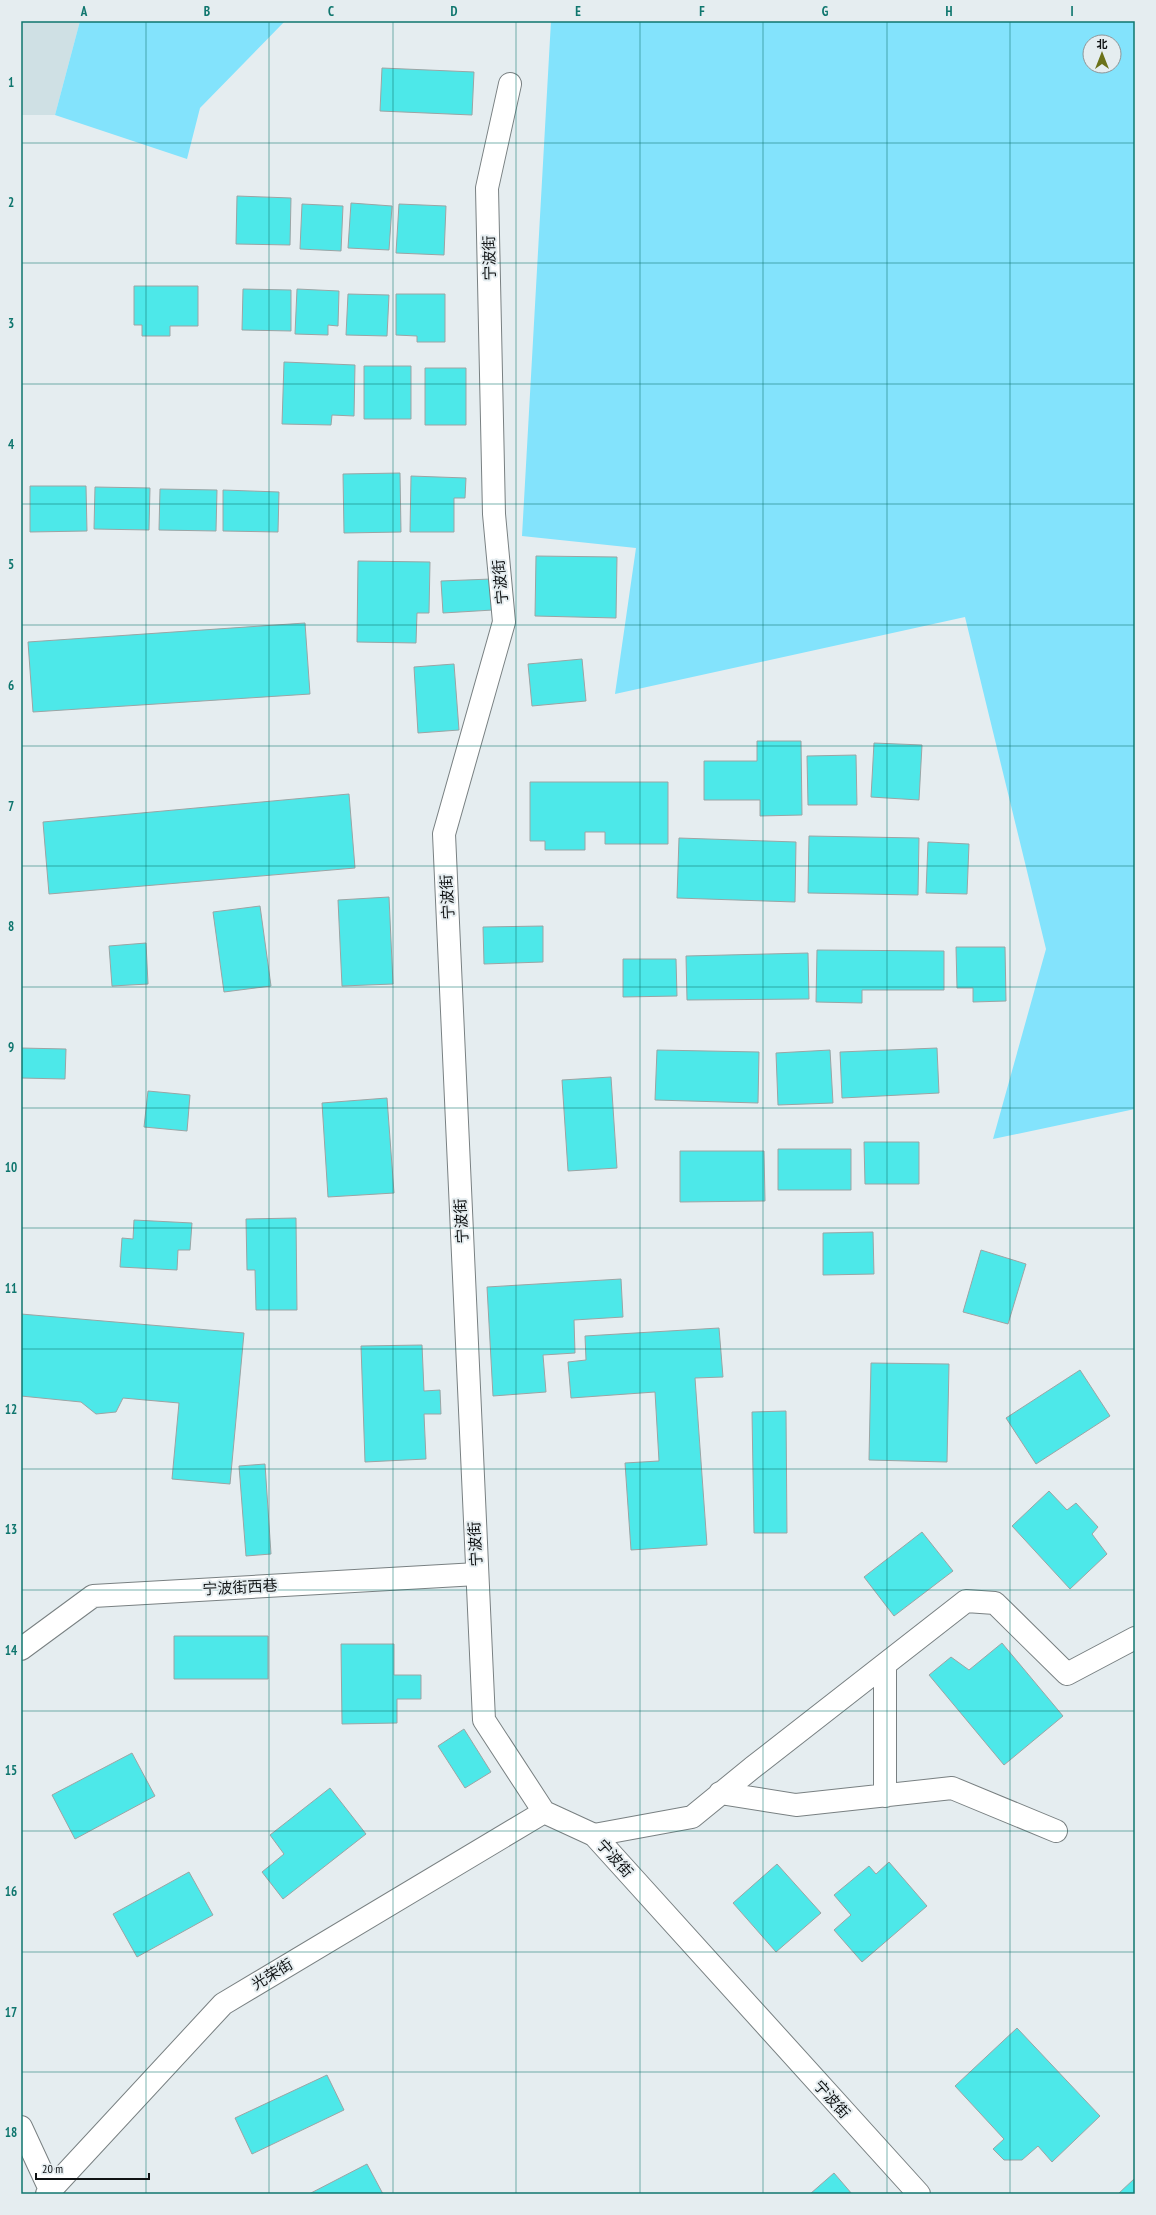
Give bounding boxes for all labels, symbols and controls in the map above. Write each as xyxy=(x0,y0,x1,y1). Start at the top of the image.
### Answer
text: A xyxy=(80,3,88,20)
text: B xyxy=(204,3,210,20)
text: C xyxy=(328,3,334,20)
text: D xyxy=(451,3,458,20)
text: E xyxy=(575,3,581,20)
text: F xyxy=(699,3,705,20)
text: G xyxy=(822,3,829,20)
text: H xyxy=(946,3,953,20)
text: I xyxy=(1070,3,1074,20)
north arrow xyxy=(1082,34,1122,74)
text: 北 xyxy=(1097,37,1108,51)
text: 1 xyxy=(8,74,14,91)
text: 2 xyxy=(8,194,14,211)
street label: 宁波街 xyxy=(479,235,499,281)
text: 3 xyxy=(8,315,14,332)
text: 4 xyxy=(8,436,15,453)
text: 5 xyxy=(8,556,14,573)
street label: 宁波街 xyxy=(489,559,511,605)
text: 6 xyxy=(8,677,14,694)
text: 7 xyxy=(8,798,14,815)
street label: 宁波街 xyxy=(436,874,458,920)
text: 8 xyxy=(8,918,14,935)
text: 9 xyxy=(8,1039,14,1056)
text: 10 xyxy=(5,1159,17,1176)
street label: 宁波街 xyxy=(450,1198,472,1244)
text: 11 xyxy=(5,1280,17,1297)
text: 12 xyxy=(5,1401,17,1418)
text: 13 xyxy=(5,1521,17,1538)
street label: 宁波街 xyxy=(464,1521,486,1567)
street label: 宁波街西巷 xyxy=(202,1576,278,1598)
text: 14 xyxy=(5,1642,18,1659)
text: 15 xyxy=(5,1762,17,1779)
street label: 宁波街 xyxy=(593,1835,637,1881)
text: 16 xyxy=(5,1883,17,1900)
street label: 光荣街 xyxy=(248,1954,296,1994)
text: 17 xyxy=(5,2004,17,2021)
street label: 宁波街 xyxy=(810,2076,854,2122)
text: 18 xyxy=(5,2124,17,2141)
scale bar xyxy=(36,2155,149,2181)
text: 20 m xyxy=(42,2161,63,2176)

